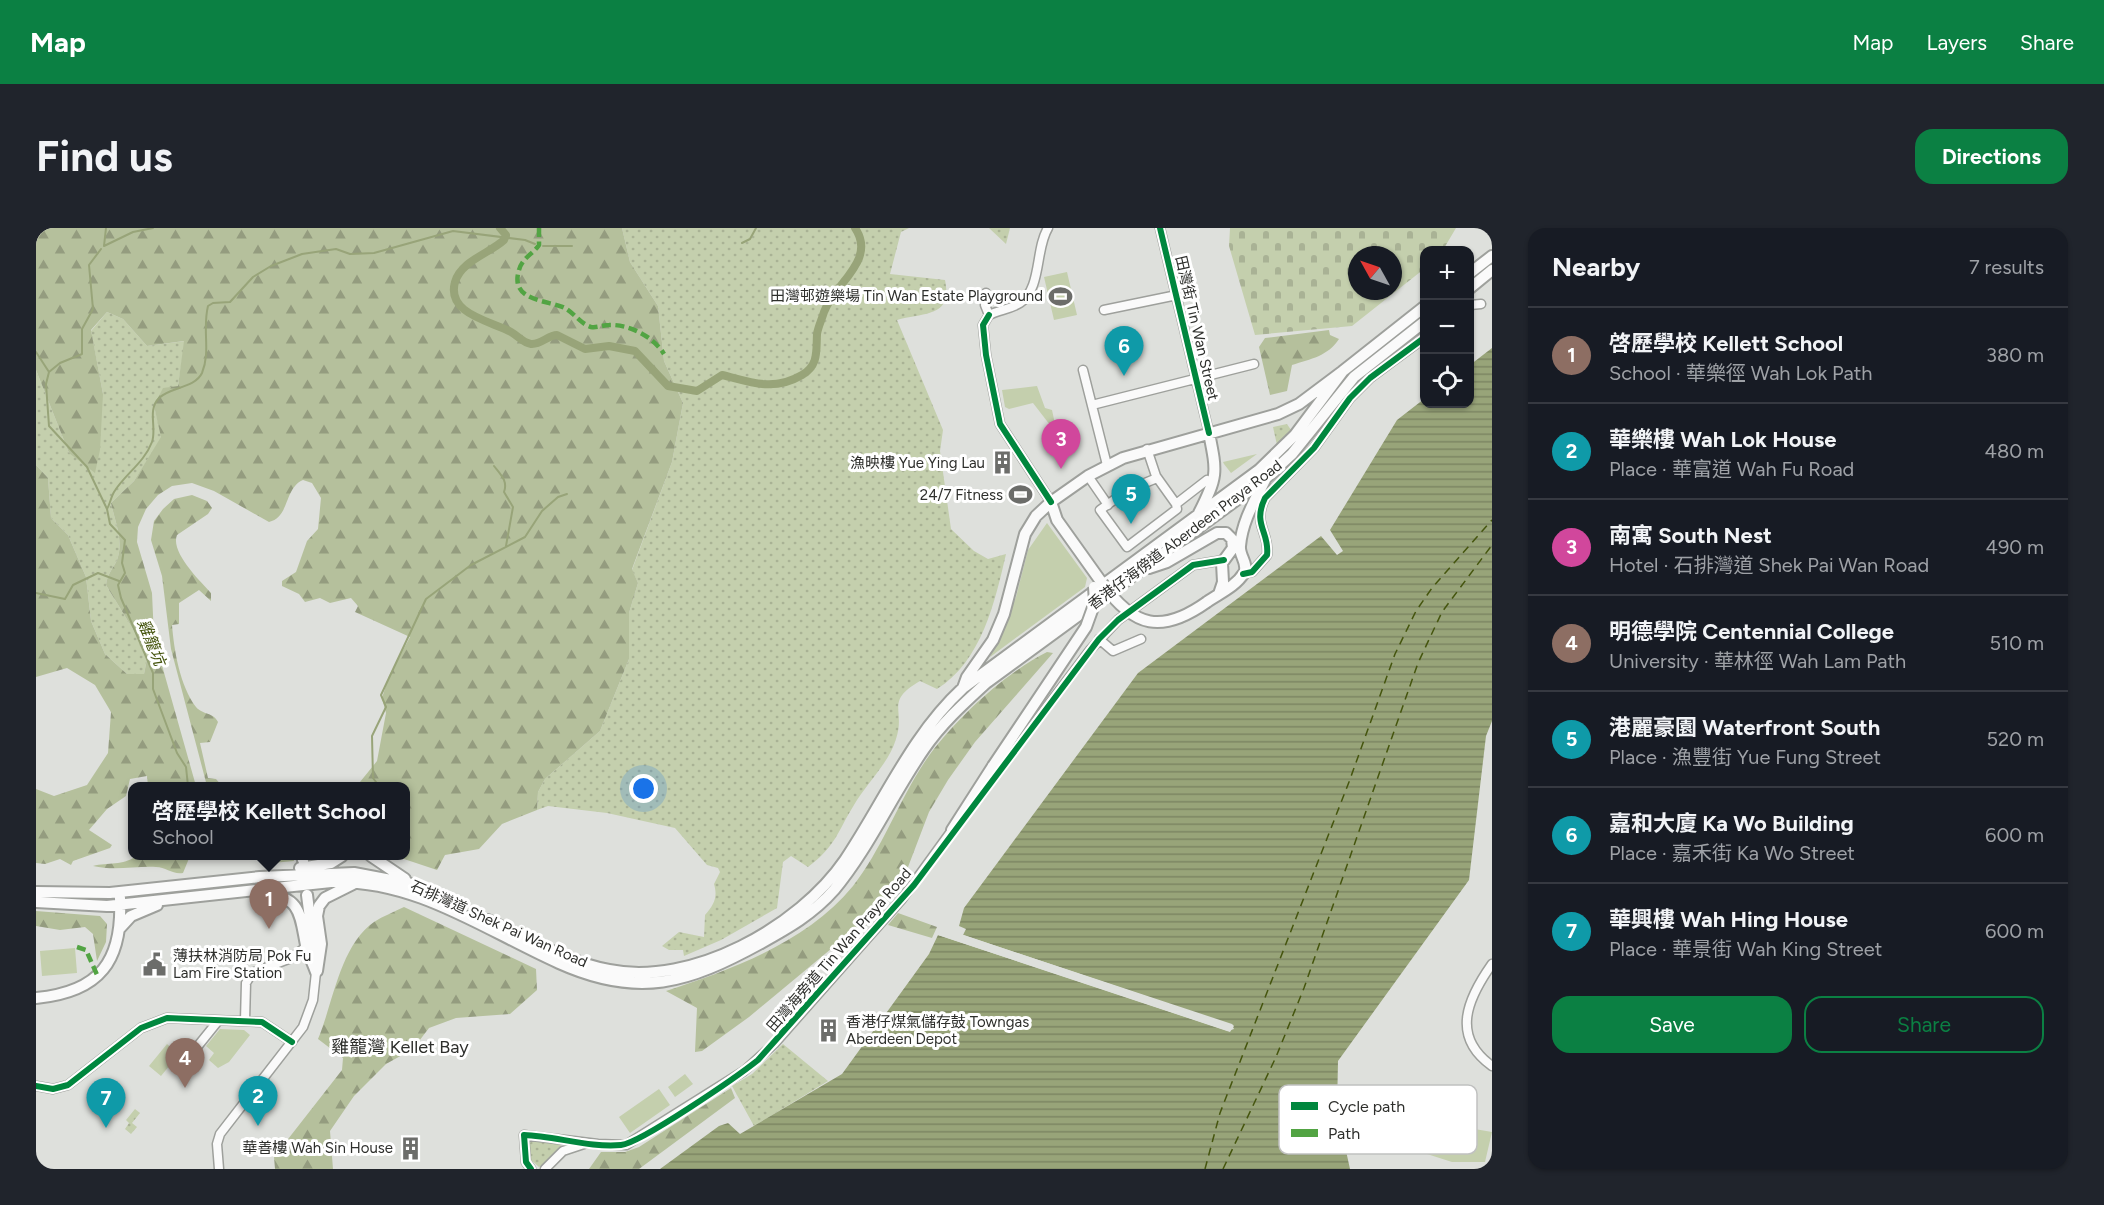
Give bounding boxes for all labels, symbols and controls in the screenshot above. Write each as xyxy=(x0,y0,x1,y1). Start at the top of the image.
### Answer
text: Map xyxy=(30,25,86,59)
text: Map xyxy=(1853,30,1893,55)
text: Layers xyxy=(1926,30,1987,55)
text: Share xyxy=(2020,30,2074,55)
button: Directions xyxy=(1915,129,2068,184)
text: Find us xyxy=(36,131,173,182)
north arrow xyxy=(1348,246,1402,300)
map controls xyxy=(1420,246,1474,408)
button: + xyxy=(1420,246,1474,300)
text: Nearby xyxy=(1552,251,1640,283)
street label: 田灣街 Tin Wan Street xyxy=(1172,254,1222,402)
text: 7 results xyxy=(1969,255,2044,279)
sports icon: 田灣邨遊樂場 Tin Wan Estate Playground xyxy=(1048,283,1074,309)
place label: 田灣邨遊樂場 Tin Wan Estate Playground xyxy=(770,287,1043,305)
button: − xyxy=(1420,300,1474,354)
pin: 6 xyxy=(1104,326,1144,376)
text: 啓歷學校 Kellett School xyxy=(1609,330,1843,357)
text: 1 xyxy=(1567,343,1576,367)
text: 380 m xyxy=(1986,343,2044,367)
button: locate xyxy=(1420,354,1474,408)
text: School · 華樂徑 Wah Lok Path xyxy=(1609,361,1872,385)
pin: 3 xyxy=(1042,420,1080,469)
text: 華樂樓 Wah Lok House xyxy=(1609,426,1836,453)
text: 2 xyxy=(1566,439,1577,463)
text: 480 m xyxy=(1985,439,2044,463)
building icon: 漁映樓 Yue Ying Lau xyxy=(990,450,1016,476)
place label: 漁映樓 Yue Ying Lau xyxy=(850,454,985,472)
street label: 香港仔海傍道 Aberdeen Praya Road xyxy=(1085,456,1285,614)
text: Place · 華富道 Wah Fu Road xyxy=(1609,457,1854,481)
pin: 5 xyxy=(1112,474,1150,524)
sports icon: 24/7 Fitness xyxy=(1008,482,1034,508)
place label: 24/7 Fitness xyxy=(920,486,1003,504)
text: 南寓 South Nest xyxy=(1609,522,1772,549)
text: 3 xyxy=(1566,535,1577,559)
text: 490 m xyxy=(1985,535,2044,559)
text: Hotel · 石排灣道 Shek Pai Wan Road xyxy=(1609,553,1929,577)
water label: 雞籠坑 xyxy=(134,616,170,670)
text: 明德學院 Centennial College xyxy=(1609,618,1894,645)
text: 4 xyxy=(1565,631,1578,655)
text: 510 m xyxy=(1989,631,2044,655)
text: University · 華林徑 Wah Lam Path xyxy=(1609,649,1906,673)
text: 港麗豪園 Waterfront South xyxy=(1609,714,1880,741)
text: 5 xyxy=(1566,727,1577,751)
text: 520 m xyxy=(1987,727,2044,751)
text: Place · 漁豐街 Yue Fung Street xyxy=(1609,745,1881,769)
your location xyxy=(629,774,658,803)
popup xyxy=(128,782,410,860)
text: 啓歷學校 Kellett School xyxy=(152,798,386,825)
text: 嘉和大廈 Ka Wo Building xyxy=(1609,810,1854,837)
text: 6 xyxy=(1566,823,1577,847)
text: 600 m xyxy=(1985,823,2044,847)
text: School xyxy=(152,825,214,849)
text: Place · 嘉禾街 Ka Wo Street xyxy=(1609,841,1855,865)
street label: 田灣海旁道 Tin Wan Praya Road xyxy=(763,865,915,1035)
street label: 石排灣道 Shek Pai Wan Road xyxy=(408,877,590,971)
pin: 1 xyxy=(250,880,288,929)
text: 華興樓 Wah Hing House xyxy=(1609,906,1848,933)
text: 7 xyxy=(1566,919,1577,943)
text: 600 m xyxy=(1985,919,2044,943)
text: Place · 華景街 Wah King Street xyxy=(1609,937,1882,961)
place label: 薄扶林消防局 Pok Fu Lam Fire Station xyxy=(173,947,311,982)
public building icon: 薄扶林消防局 Pok Fu Lam Fire Station xyxy=(142,952,168,978)
button: Save xyxy=(1552,996,1792,1053)
button: Share xyxy=(1804,996,2044,1053)
place label: 香港仔煤氣儲存鼓 Towngas Aberdeen Depot xyxy=(846,1013,1029,1048)
building icon: 香港仔煤氣儲存鼓 Towngas Aberdeen Depot xyxy=(815,1018,841,1044)
district label: 雞籠灣 Kellet Bay xyxy=(331,1036,469,1058)
pin: 4 xyxy=(166,1038,204,1088)
pin: 2 xyxy=(238,1076,278,1126)
pin: 7 xyxy=(86,1078,126,1128)
legend xyxy=(1279,1085,1477,1154)
text: Cycle path xyxy=(1328,1097,1405,1116)
text: Path xyxy=(1328,1124,1360,1143)
building icon: 華善樓 Wah Sin House xyxy=(398,1135,424,1161)
place label: 華善樓 Wah Sin House xyxy=(242,1139,393,1157)

